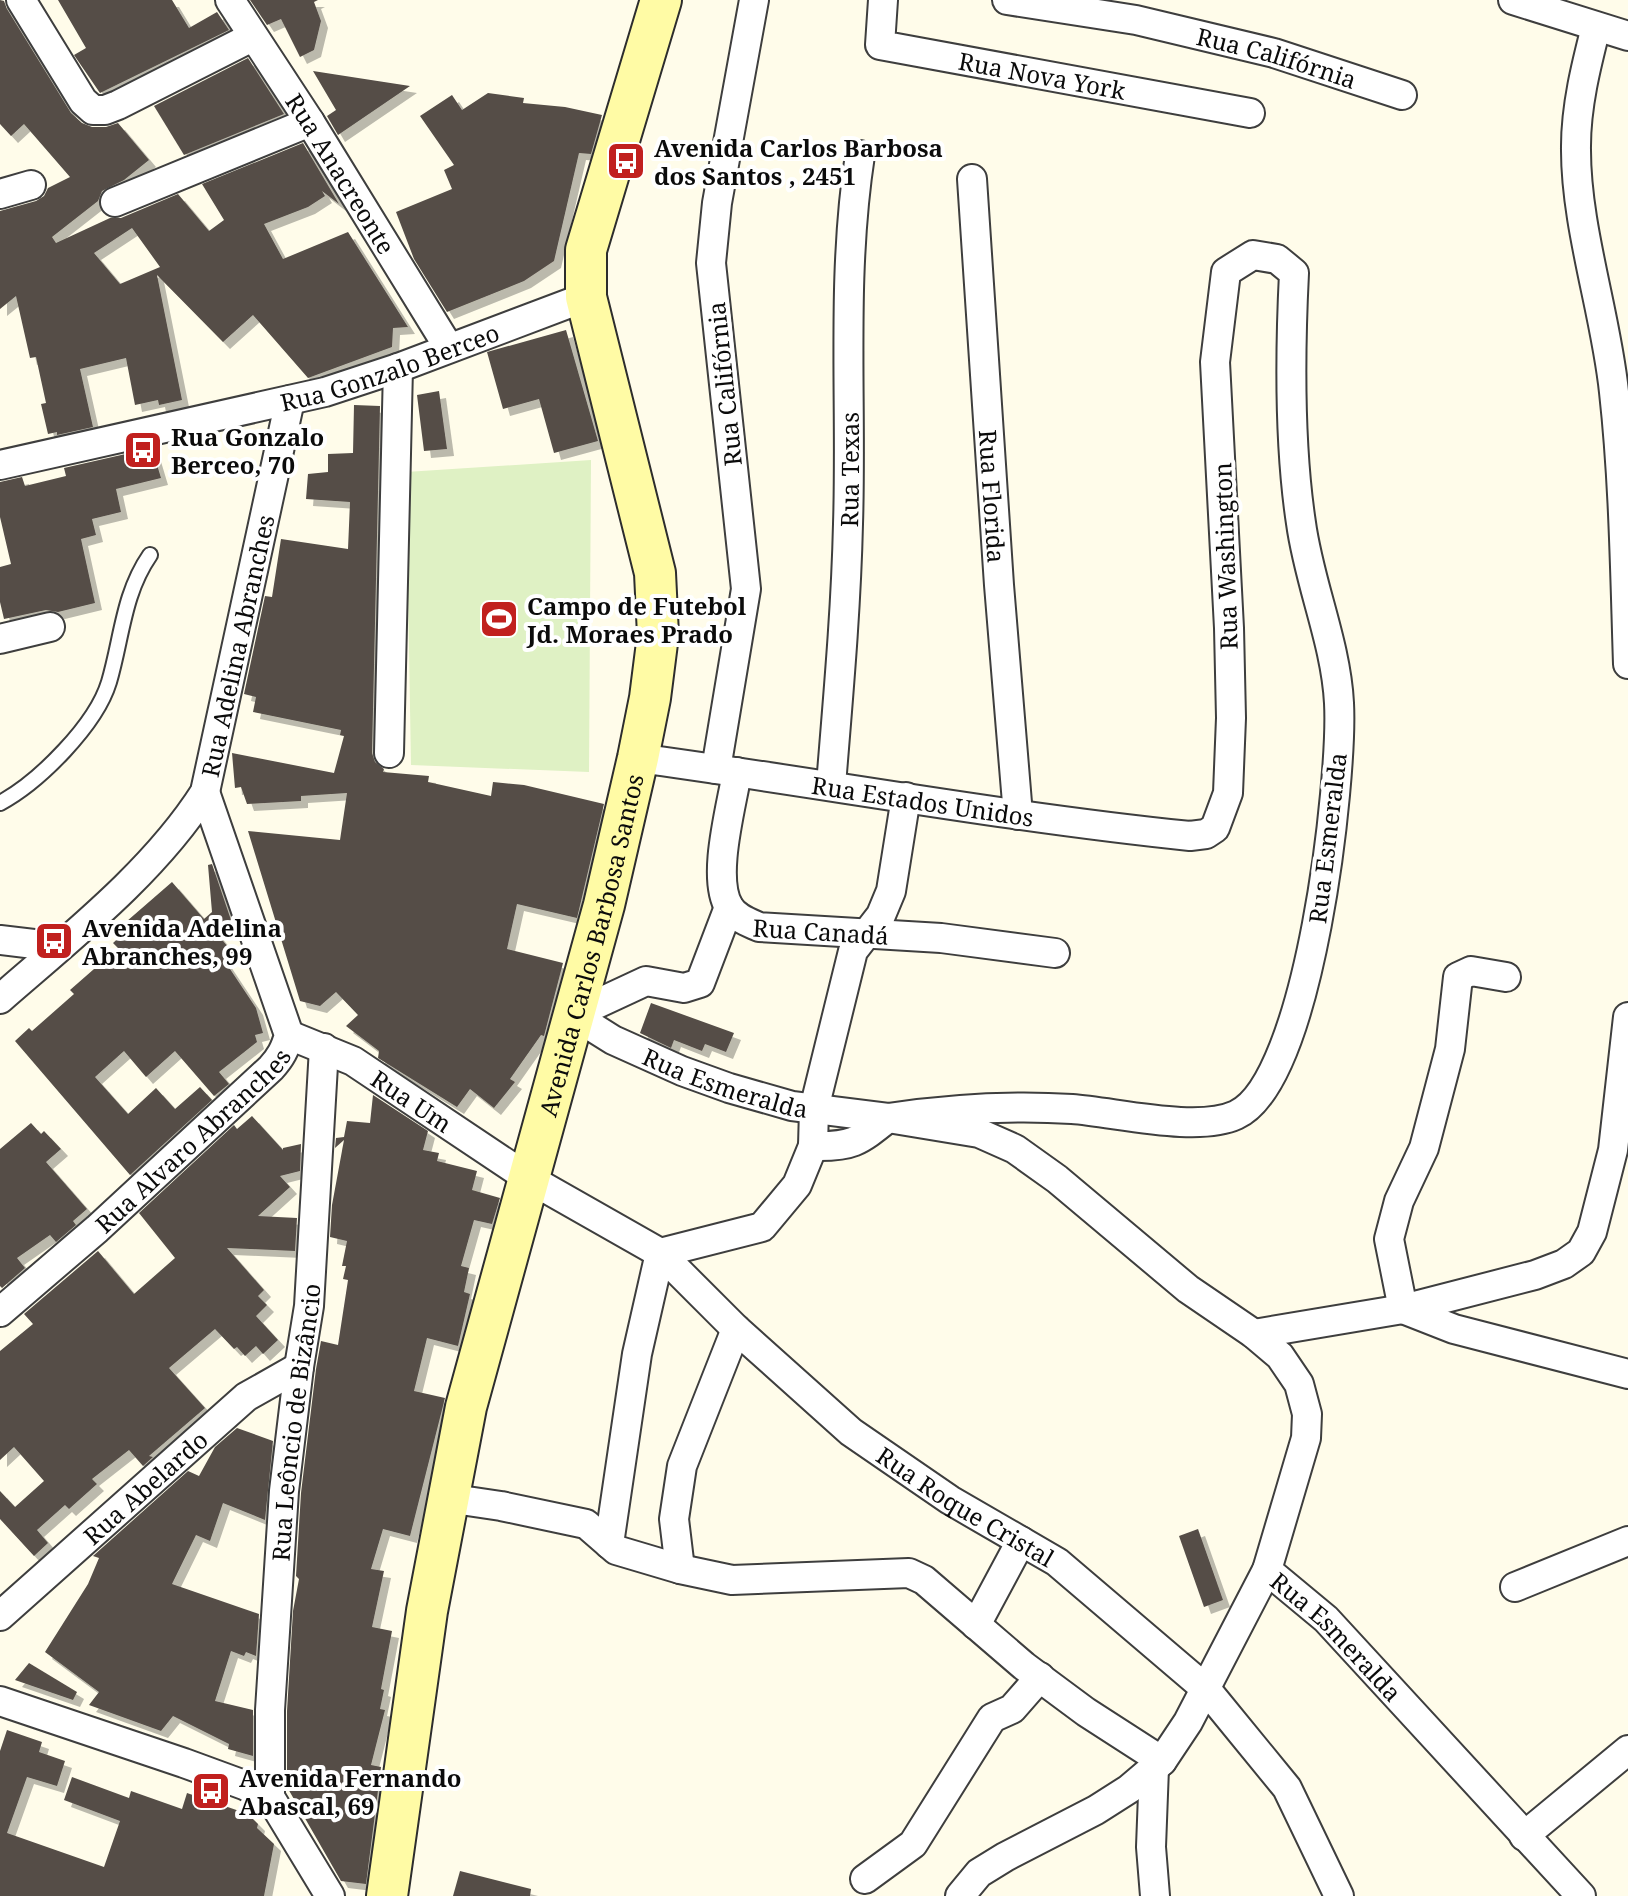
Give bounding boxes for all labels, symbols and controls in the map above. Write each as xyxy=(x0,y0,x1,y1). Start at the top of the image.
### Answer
street label: Rua Califórnia xyxy=(1193,19,1361,95)
street label: Rua Nova York xyxy=(956,43,1129,106)
street label: Rua Anacreonte xyxy=(279,87,404,260)
place label: Avenida Carlos Barbosa dos Santos , 2451 xyxy=(654,131,943,192)
bus stop icon: Avenida Carlos Barbosa dos Santos , 2451 xyxy=(605,140,647,182)
street label: Rua Califórnia xyxy=(699,300,749,468)
street label: Rua Gonzalo Berceo xyxy=(277,315,504,418)
street label: Rua Texas xyxy=(831,412,865,528)
place label: Rua Gonzalo Berceo, 70 xyxy=(171,420,324,481)
bus stop icon: Rua Gonzalo Berceo, 70 xyxy=(122,429,164,471)
street label: Rua Florida xyxy=(972,429,1014,564)
street label: Rua Washington xyxy=(1205,462,1245,650)
street label: Rua Adelina Abranches xyxy=(192,512,281,780)
place label: Campo de Futebol Jd. Moraes Prado xyxy=(526,589,747,650)
sports icon: Campo de Futebol Jd. Moraes Prado xyxy=(478,598,520,640)
street label: Rua Esmeralda xyxy=(1300,751,1354,925)
street label: Rua Estados Unidos xyxy=(810,767,1036,833)
street label: Avenida Carlos Barbosa Santos xyxy=(530,770,650,1120)
street label: Rua Canadá xyxy=(752,910,890,951)
place label: Avenida Adelina Abranches, 99 xyxy=(82,911,282,972)
bus stop icon: Avenida Adelina Abranches, 99 xyxy=(33,920,75,962)
street label: Rua Esmeralda xyxy=(638,1039,810,1124)
street label: Rua Alvaro Abranches xyxy=(87,1042,298,1240)
street label: Rua Um xyxy=(365,1062,459,1140)
street label: Rua Leôncio de Bizâncio xyxy=(263,1283,327,1562)
street label: Rua Abelardo xyxy=(76,1423,214,1551)
street label: Rua Roque Cristal xyxy=(871,1438,1061,1574)
street label: Rua Esmeralda xyxy=(1264,1564,1410,1708)
place label: Avenida Fernando Abascal, 69 xyxy=(239,1761,462,1822)
bus stop icon: Avenida Fernando Abascal, 69 xyxy=(190,1770,232,1812)

